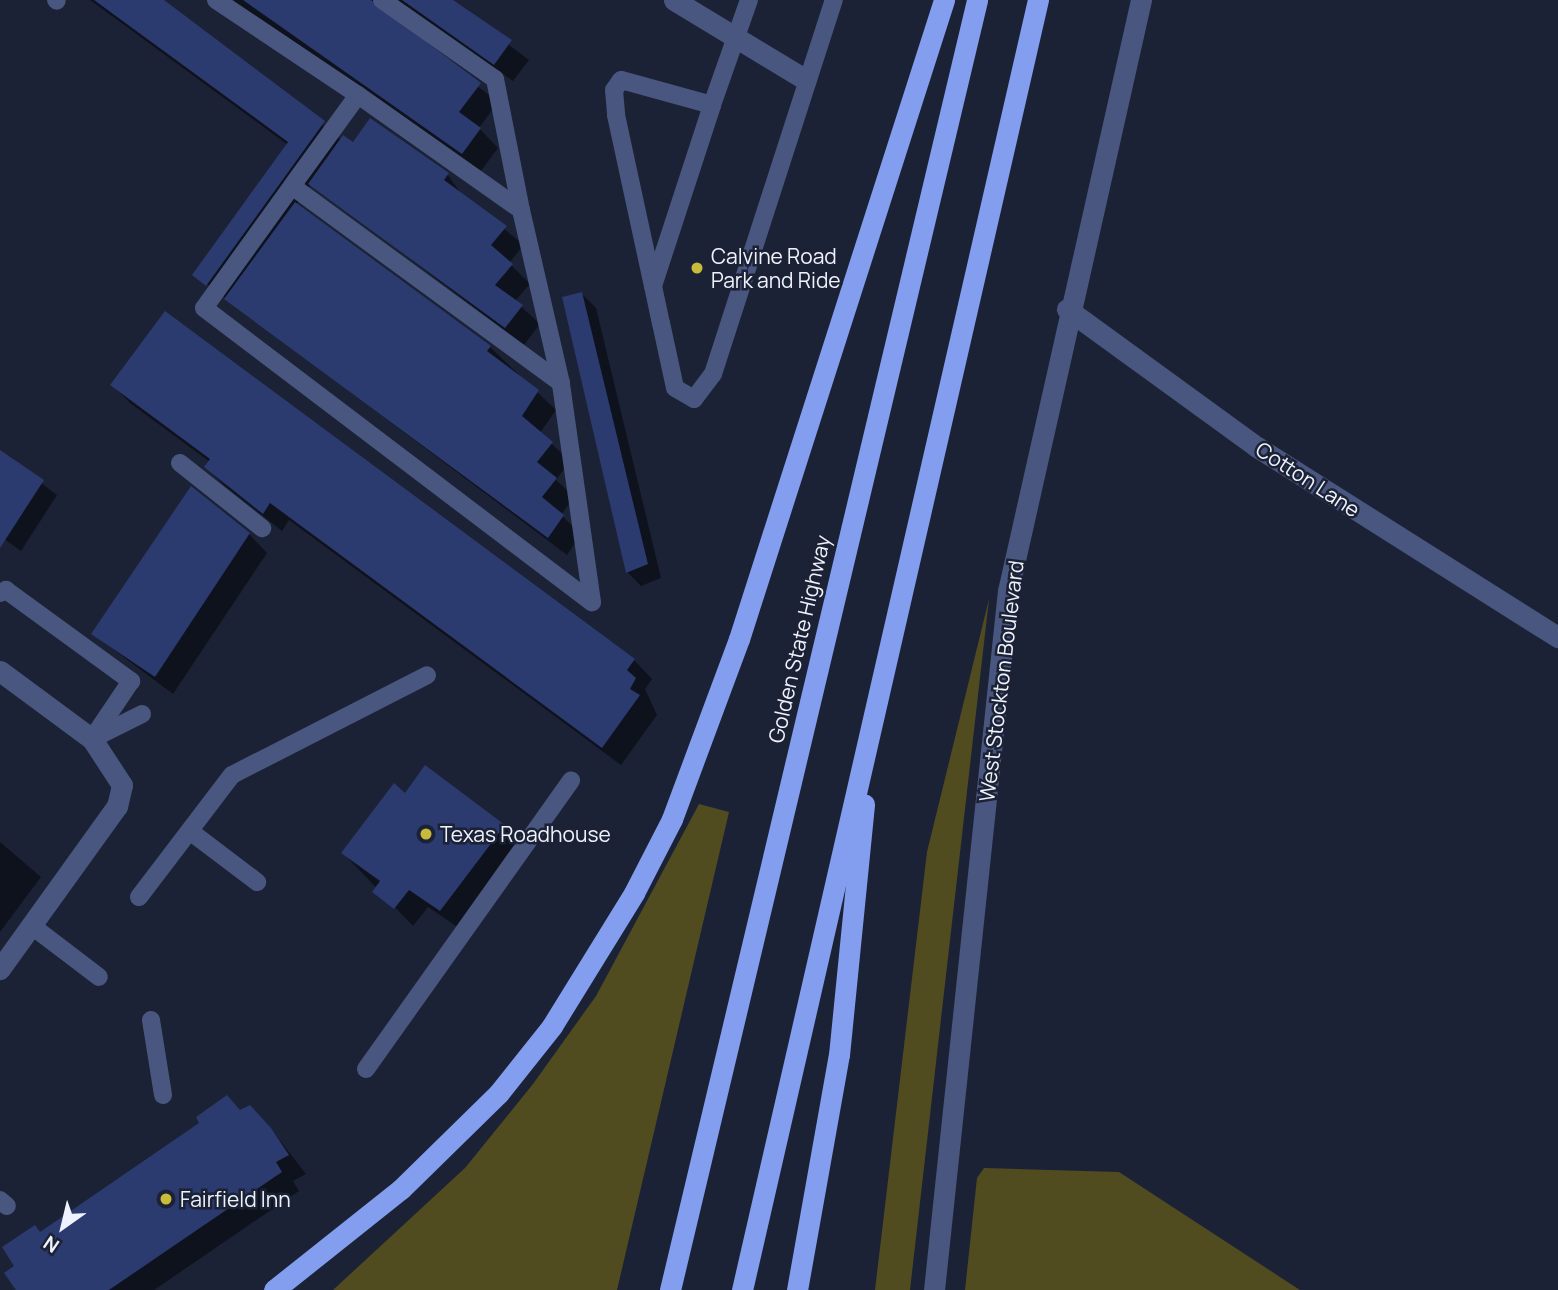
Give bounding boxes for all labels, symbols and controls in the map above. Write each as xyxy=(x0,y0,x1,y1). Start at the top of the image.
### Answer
place label: Calvine Road Park and Ride xyxy=(711,243,841,293)
marker: Calvine Road Park and Ride xyxy=(689,260,705,276)
street label: Cotton Lane xyxy=(1251,436,1365,522)
street label: Golden State Highway xyxy=(763,533,835,745)
street label: West Stockton Boulevard xyxy=(974,559,1028,803)
place label: Texas Roadhouse xyxy=(440,821,611,847)
marker: Texas Roadhouse xyxy=(418,826,434,842)
place label: Fairfield Inn xyxy=(180,1186,291,1212)
marker: Fairfield Inn xyxy=(158,1191,174,1207)
north arrow xyxy=(28,1192,98,1262)
text: N xyxy=(38,1230,64,1259)

